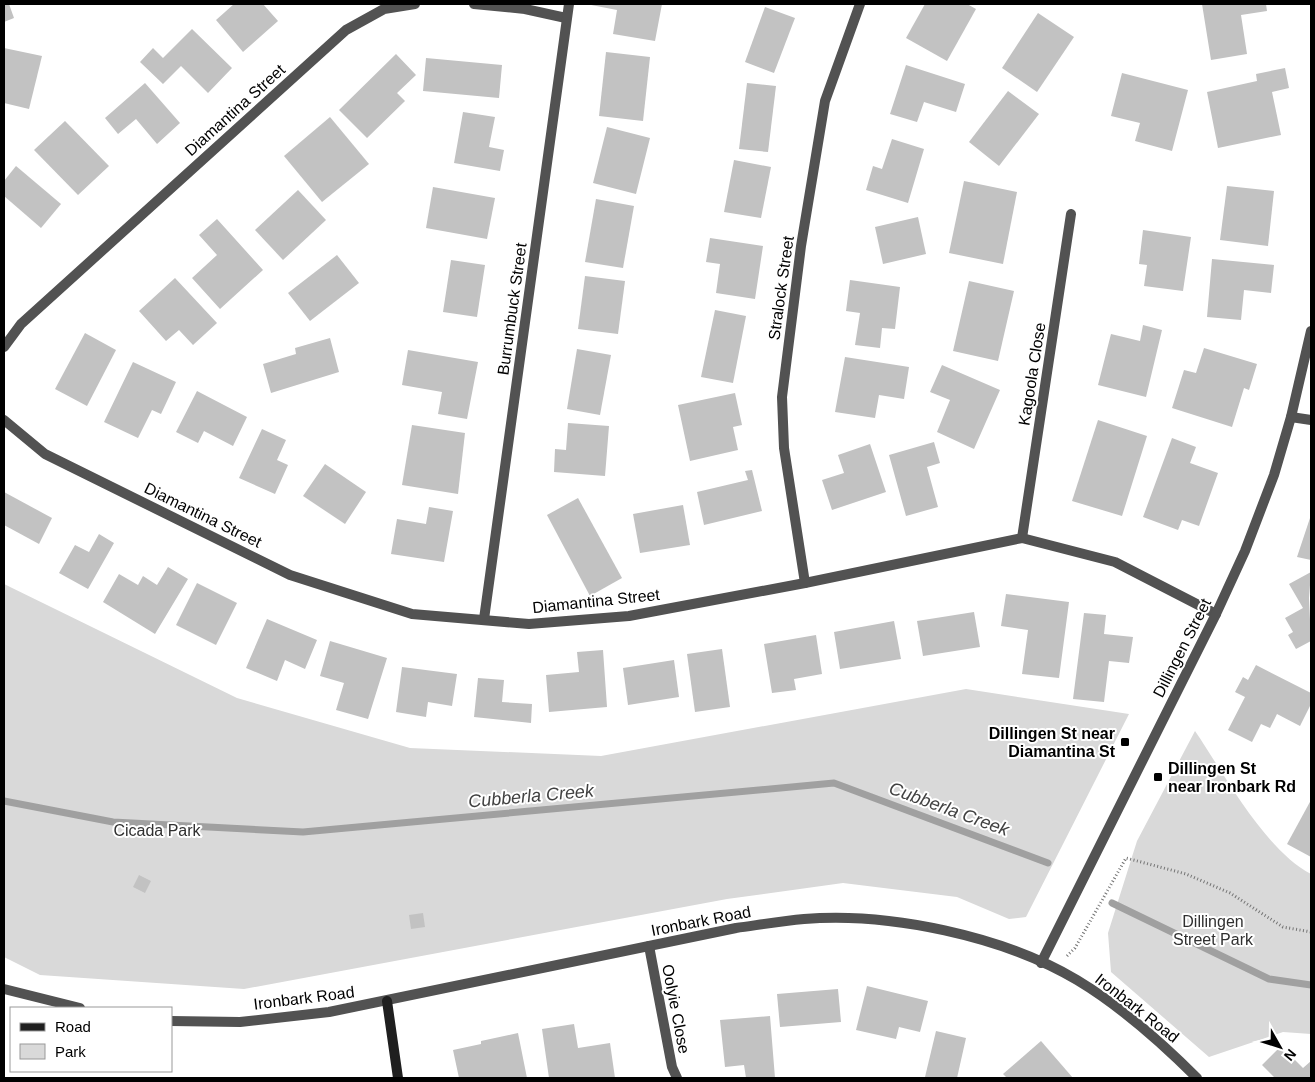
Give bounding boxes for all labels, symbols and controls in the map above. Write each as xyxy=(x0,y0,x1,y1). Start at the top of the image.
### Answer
street label: Diamantina Street xyxy=(182,60,289,159)
street label: Stralock Street xyxy=(765,234,797,341)
street label: Burrumbuck Street xyxy=(494,241,530,376)
street label: Kagoola Close xyxy=(1015,321,1049,427)
street label: Diamantina Street xyxy=(142,479,265,551)
street label: Diamantina Street xyxy=(531,586,661,616)
street label: Dillingen Street xyxy=(1150,595,1214,700)
place label: Dillingen St near Diamantina St xyxy=(989,725,1116,760)
marker: Dillingen St near Diamantina St xyxy=(1119,736,1131,748)
place label: Dillingen St near Ironbark Rd xyxy=(1168,760,1296,795)
marker: Dillingen St near Ironbark Rd xyxy=(1152,771,1164,783)
water label: Cubberla Creek xyxy=(886,778,1013,840)
water label: Cubberla Creek xyxy=(467,780,596,811)
park label: Cicada Park xyxy=(113,822,202,839)
street label: Ironbark Road xyxy=(650,903,752,939)
park label: Dillingen Street Park xyxy=(1173,913,1254,948)
street label: Oolyie Close xyxy=(659,963,693,1055)
street label: Ironbark Road xyxy=(1092,970,1182,1046)
street label: Ironbark Road xyxy=(253,983,355,1013)
legend xyxy=(10,1007,172,1072)
text: Road xyxy=(55,1018,91,1035)
north arrow xyxy=(1255,1022,1305,1072)
text: Park xyxy=(55,1043,86,1060)
text: N xyxy=(1281,1046,1300,1064)

